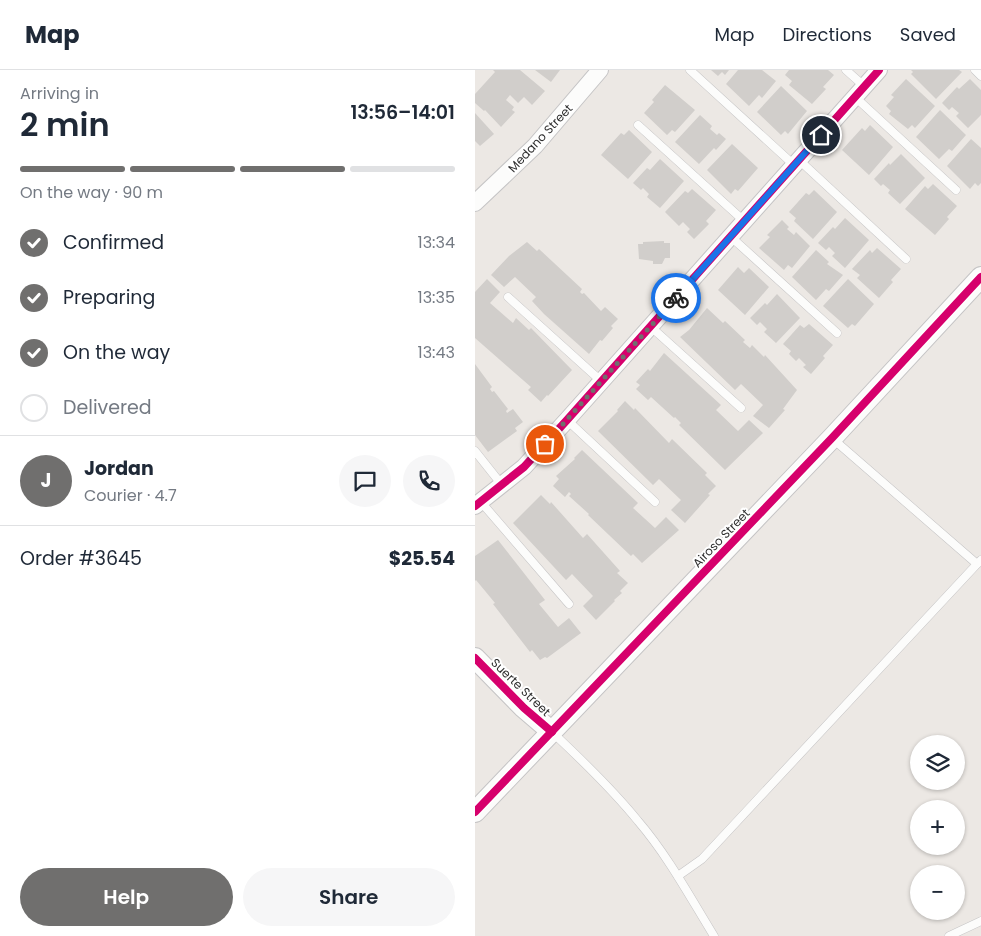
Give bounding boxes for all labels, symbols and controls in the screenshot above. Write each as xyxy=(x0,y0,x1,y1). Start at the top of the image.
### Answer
text: Map xyxy=(25,18,80,51)
text: Map xyxy=(715,22,754,47)
text: Directions xyxy=(782,22,872,47)
text: Saved xyxy=(900,22,956,47)
text: Arriving in xyxy=(20,82,99,105)
text: 13:56–14:01 xyxy=(350,99,455,126)
street label: Medano Street xyxy=(504,100,576,176)
text: 2 min xyxy=(20,102,110,147)
pin xyxy=(800,114,842,156)
icon: home xyxy=(807,121,835,149)
text: On the way · 90 m xyxy=(20,181,163,204)
icon: check xyxy=(20,229,48,257)
text: Confirmed xyxy=(63,229,164,256)
text: 13:34 xyxy=(418,231,455,254)
courier xyxy=(651,273,701,323)
icon: check xyxy=(20,284,48,312)
text: Preparing xyxy=(63,284,155,311)
icon: bike xyxy=(662,284,690,312)
text: 13:35 xyxy=(418,286,455,309)
icon: check xyxy=(20,339,48,367)
text: On the way xyxy=(63,339,170,366)
text: 13:43 xyxy=(418,341,455,364)
text: Delivered xyxy=(63,394,152,421)
pin xyxy=(524,423,566,465)
icon: bag xyxy=(531,430,559,458)
text: Jordan xyxy=(84,455,154,482)
button: chat xyxy=(339,455,391,507)
button: phone xyxy=(403,455,455,507)
text: J xyxy=(41,467,51,494)
text: Courier · 4.7 xyxy=(84,484,177,507)
street label: Airoso Street xyxy=(689,505,753,571)
text: Order #3645 xyxy=(20,545,142,572)
text: $25.54 xyxy=(389,545,455,572)
street label: Suerte Street xyxy=(487,654,555,720)
map controls xyxy=(910,735,965,920)
button: layers xyxy=(910,735,965,790)
button: + xyxy=(910,800,965,855)
button: − xyxy=(910,865,965,920)
button: Help xyxy=(20,868,233,926)
button: Share xyxy=(243,868,455,926)

